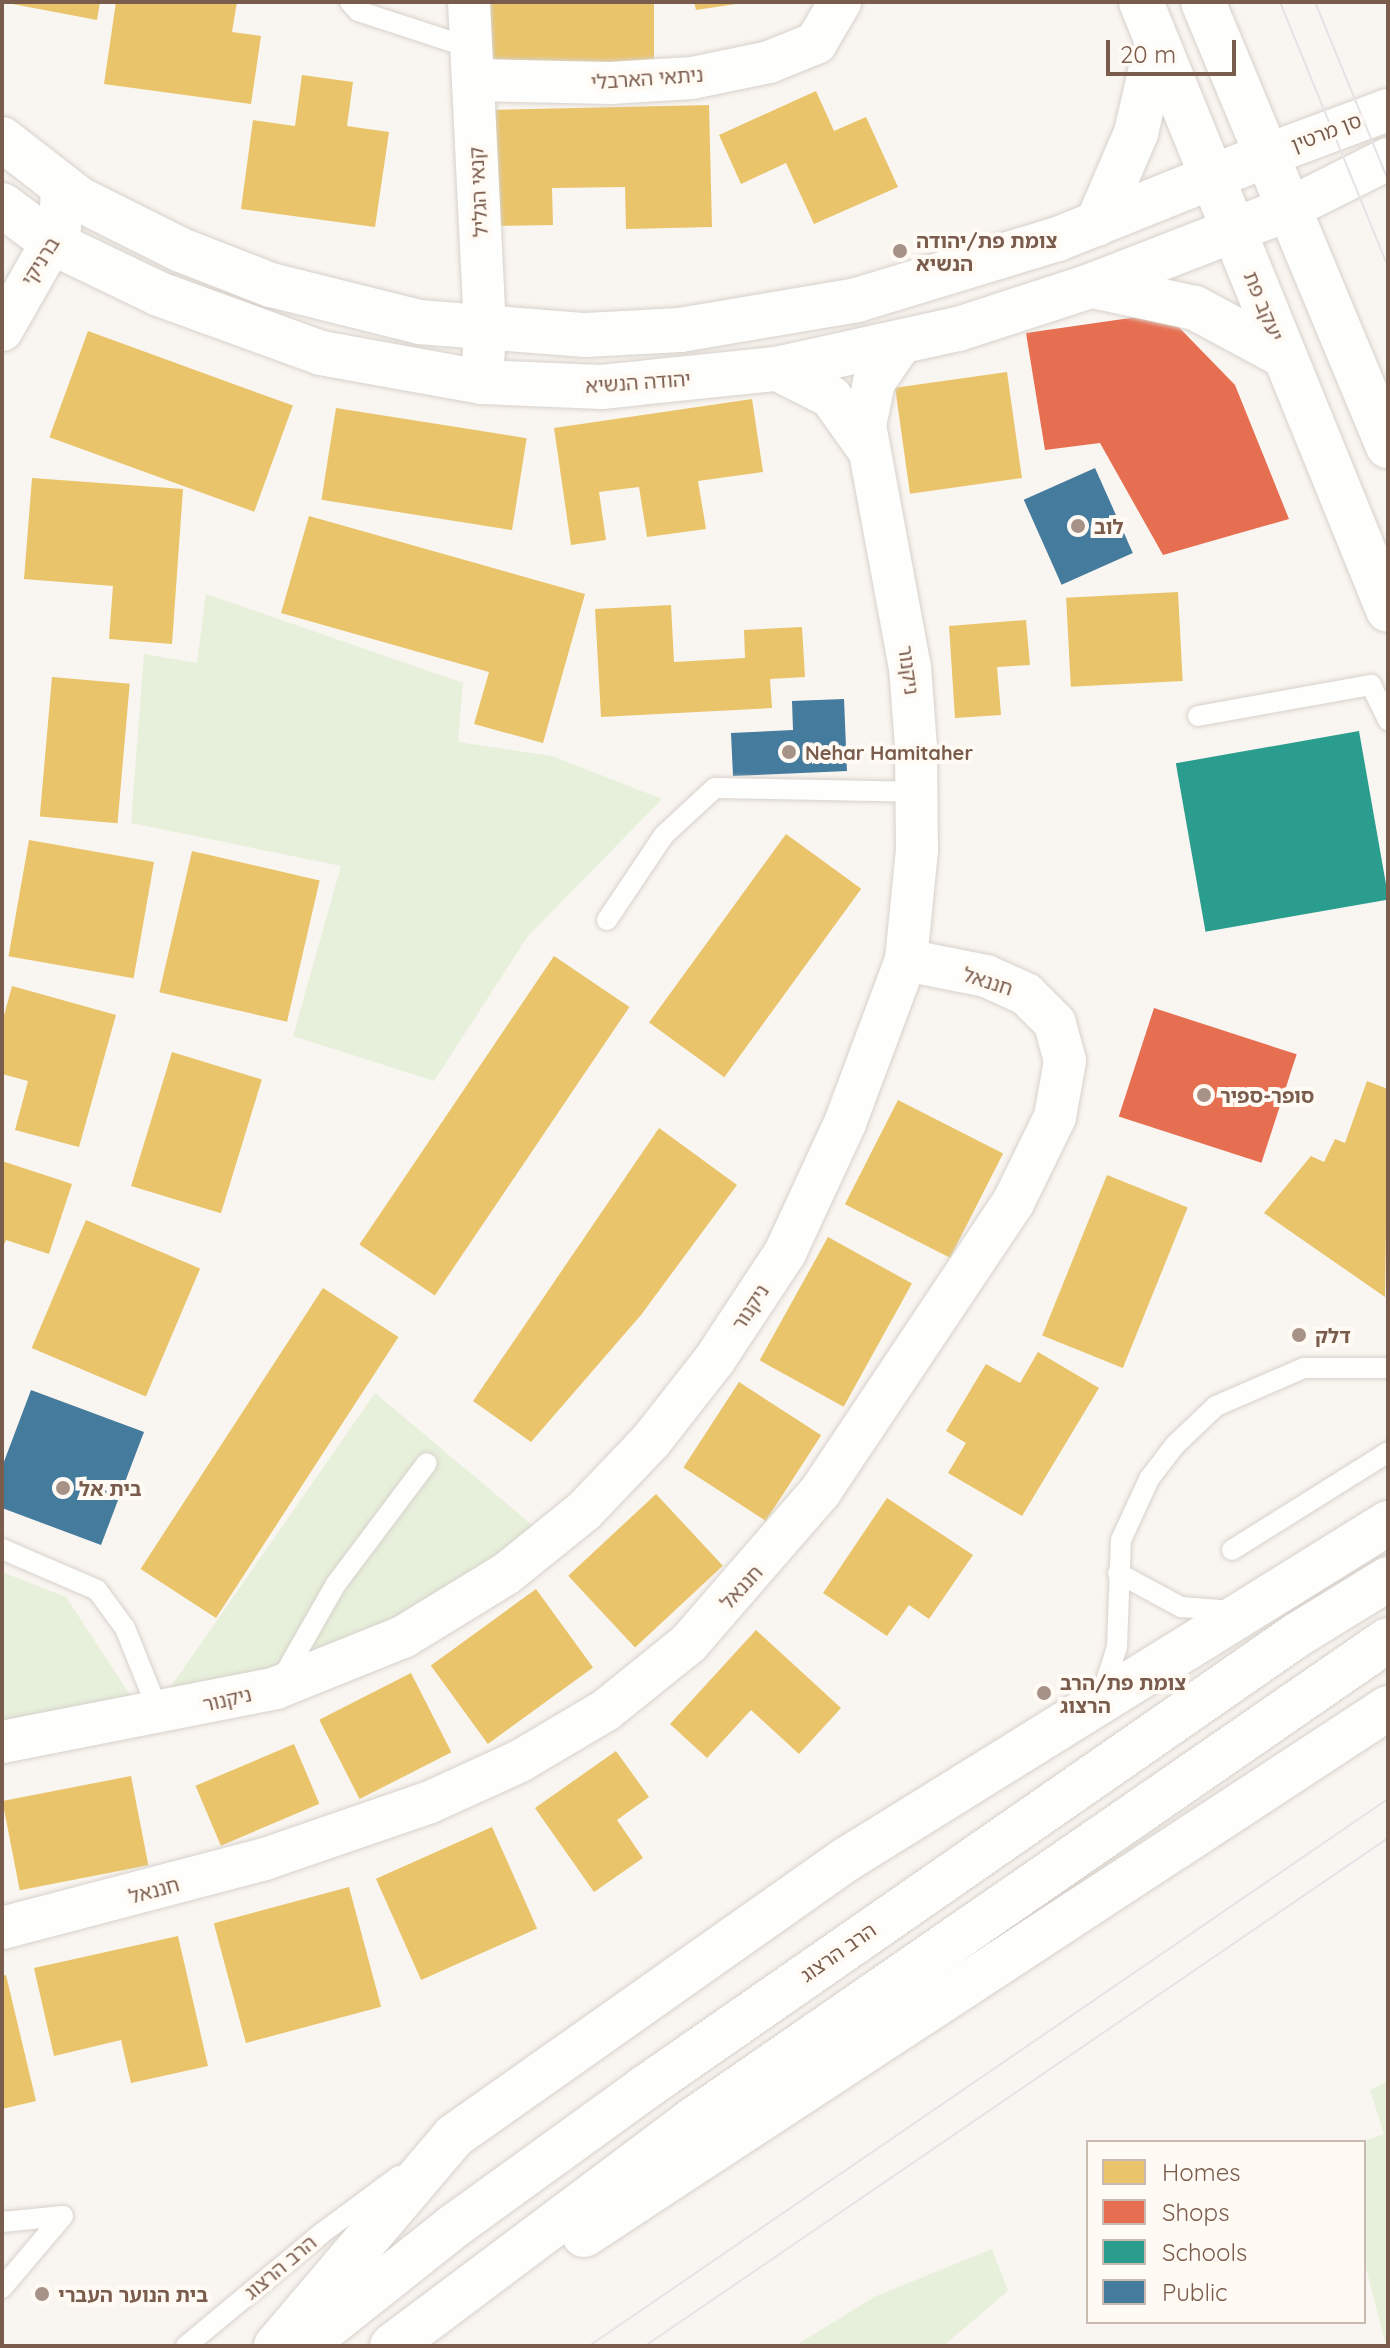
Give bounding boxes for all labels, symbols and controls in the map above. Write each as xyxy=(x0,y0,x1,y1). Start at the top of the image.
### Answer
scale bar xyxy=(1110,24,1240,74)
text: 20 m xyxy=(1120,39,1176,69)
street label: ניתאי הארבלי xyxy=(590,62,704,94)
street label: סן מרטין xyxy=(1287,108,1365,156)
street label: קנאי הגליל xyxy=(464,146,492,238)
place label: צומת פת/יהודה הנשיא xyxy=(916,228,1057,275)
street label: ברניקי xyxy=(16,232,64,290)
marker: צומת פת/יהודה הנשיא xyxy=(891,242,909,260)
street label: יעקב פת xyxy=(1239,268,1289,344)
street label: יהודה הנשיא xyxy=(584,366,692,398)
place label: לוב xyxy=(1094,514,1124,538)
marker: לוב xyxy=(1069,517,1087,535)
street label: ניקנור xyxy=(894,644,924,696)
place label: Nehar Hamitaher xyxy=(805,740,973,764)
marker: Nehar Hamitaher xyxy=(780,743,798,761)
street label: חננאל xyxy=(960,962,1016,1000)
place label: סופר-ספיר xyxy=(1220,1083,1314,1107)
marker: סופר-ספיר xyxy=(1195,1086,1213,1104)
street label: ניקנור xyxy=(726,1280,774,1334)
place label: דלק xyxy=(1315,1323,1351,1347)
marker: דלק xyxy=(1290,1326,1308,1344)
place label: בית אל xyxy=(79,1476,142,1500)
marker: בית אל xyxy=(54,1479,72,1497)
street label: חננאל xyxy=(715,1560,767,1614)
place label: צומת פת/הרב הרצוג xyxy=(1060,1670,1186,1717)
street label: ניקנור xyxy=(200,1682,254,1716)
marker: צומת פת/הרב הרצוג xyxy=(1035,1684,1053,1702)
street label: חננאל xyxy=(126,1872,182,1908)
street label: הרב הרצוג xyxy=(796,1917,880,1987)
legend xyxy=(1086,2140,1366,2324)
text: Homes xyxy=(1162,2157,1240,2187)
text: Shops xyxy=(1162,2197,1229,2227)
street label: הרב הרצוג xyxy=(239,2230,321,2304)
text: Schools xyxy=(1162,2237,1247,2267)
text: Public xyxy=(1162,2277,1227,2307)
place label: בית הנוער העברי xyxy=(58,2282,208,2306)
marker: בית הנוער העברי xyxy=(33,2285,51,2303)

